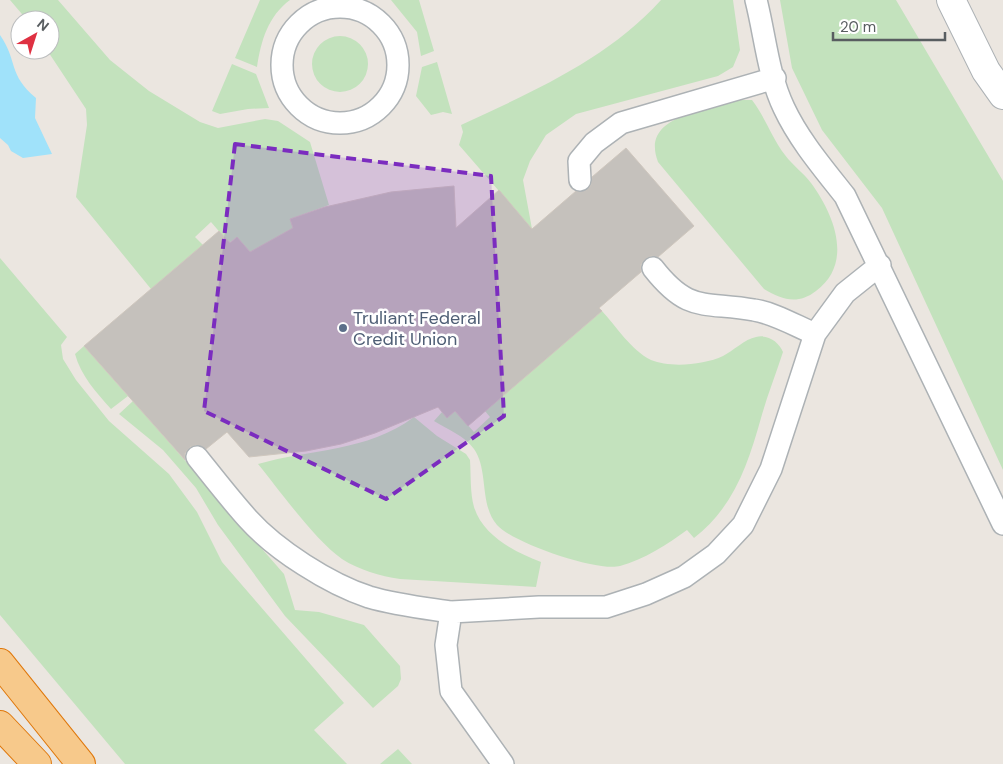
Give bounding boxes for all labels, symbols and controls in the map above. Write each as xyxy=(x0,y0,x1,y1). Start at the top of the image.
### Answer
north arrow xyxy=(10,10,60,60)
scale bar xyxy=(833,10,946,42)
text: N xyxy=(34,15,53,35)
text: 20 m xyxy=(840,17,876,37)
place label: Truliant Federal Credit Union xyxy=(353,306,481,351)
marker: Truliant Federal Credit Union xyxy=(337,322,349,334)

